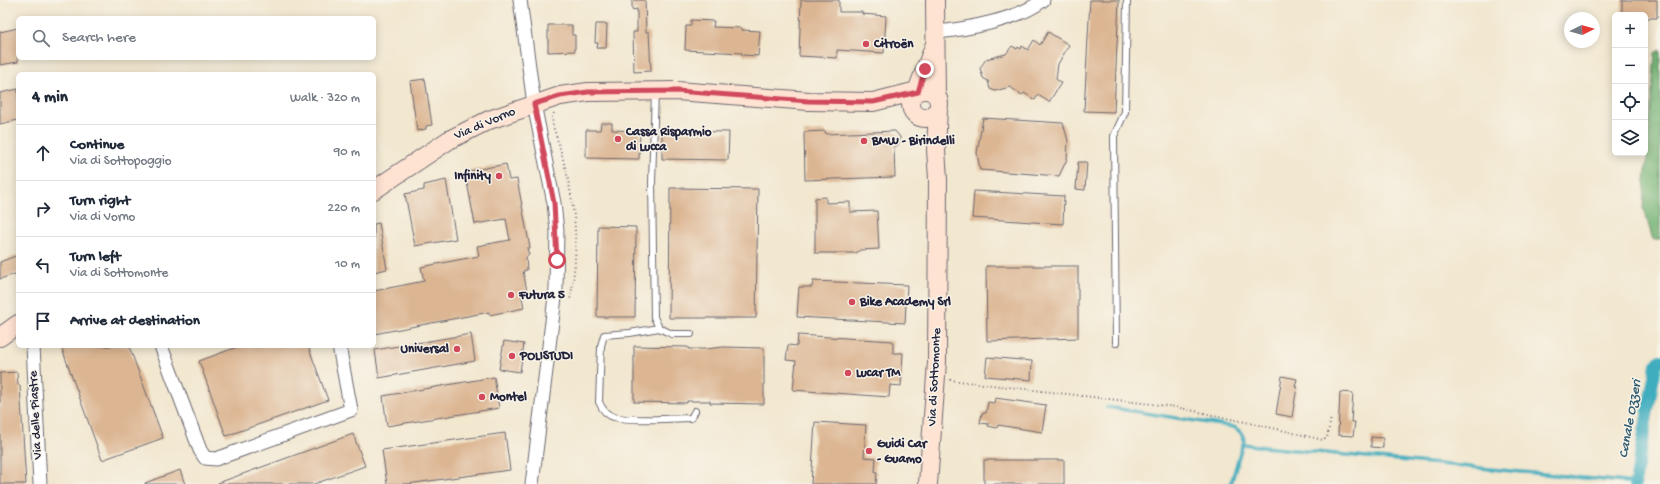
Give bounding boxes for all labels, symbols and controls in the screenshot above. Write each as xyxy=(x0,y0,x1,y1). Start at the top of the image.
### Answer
north arrow xyxy=(1564,12,1600,48)
map controls xyxy=(1612,12,1648,156)
button: + xyxy=(1612,12,1648,48)
search box xyxy=(16,16,376,60)
icon: search xyxy=(30,27,52,49)
text: Search here xyxy=(62,29,136,47)
place label: Citroën xyxy=(873,37,914,52)
marker: Citroën xyxy=(861,39,871,49)
button: − xyxy=(1612,48,1648,84)
route end xyxy=(916,60,934,78)
button: locate xyxy=(1612,84,1648,120)
text: 4 min xyxy=(32,88,68,108)
text: Walk · 320 m xyxy=(290,91,360,106)
street label: Via di Vorno xyxy=(451,104,518,144)
button: layers xyxy=(1612,120,1648,156)
place label: Cassa Risparmio di Lucca xyxy=(625,125,712,155)
marker: Cassa Risparmio di Lucca xyxy=(613,134,623,144)
place label: BMW - Birindelli xyxy=(871,134,955,149)
text: Continue xyxy=(70,136,124,154)
marker: BMW - Birindelli xyxy=(859,136,869,146)
icon: ahead xyxy=(32,142,54,164)
text: 90 m xyxy=(334,145,360,160)
text: Via di Sottopoggio xyxy=(70,154,172,169)
place label: Infinity xyxy=(454,168,492,184)
marker: Infinity xyxy=(494,171,504,181)
text: Turn right xyxy=(70,192,130,210)
icon: right xyxy=(32,198,54,220)
text: 220 m xyxy=(328,201,360,216)
text: Via di Vorno xyxy=(70,210,135,225)
text: Turn left xyxy=(70,248,121,266)
route start xyxy=(548,251,566,269)
icon: left xyxy=(32,254,54,276)
text: 10 m xyxy=(335,257,360,272)
text: Via di Sottomonte xyxy=(70,266,168,281)
place label: Futura 5 xyxy=(518,288,565,303)
marker: Futura 5 xyxy=(506,290,516,300)
place label: Bike Academy Srl xyxy=(859,295,951,310)
marker: Bike Academy Srl xyxy=(847,297,857,307)
icon: arrive xyxy=(32,310,54,332)
text: Arrive at destination xyxy=(70,312,200,330)
street label: Via di Sottomonte xyxy=(925,327,945,427)
place label: Universal xyxy=(401,342,449,357)
marker: Universal xyxy=(452,344,462,354)
place label: POLISTUDI xyxy=(519,349,573,364)
marker: POLISTUDI xyxy=(507,351,517,361)
place label: Lucar TM xyxy=(856,366,901,381)
marker: Lucar TM xyxy=(843,368,853,378)
street label: Via delle Piastre xyxy=(26,370,46,461)
water label: Canale Ozzeri xyxy=(1616,376,1647,460)
place label: Montel xyxy=(490,390,527,405)
marker: Montel xyxy=(477,392,487,402)
place label: Guidi Car - Guamo xyxy=(877,437,928,467)
marker: Guidi Car - Guamo xyxy=(864,446,874,456)

